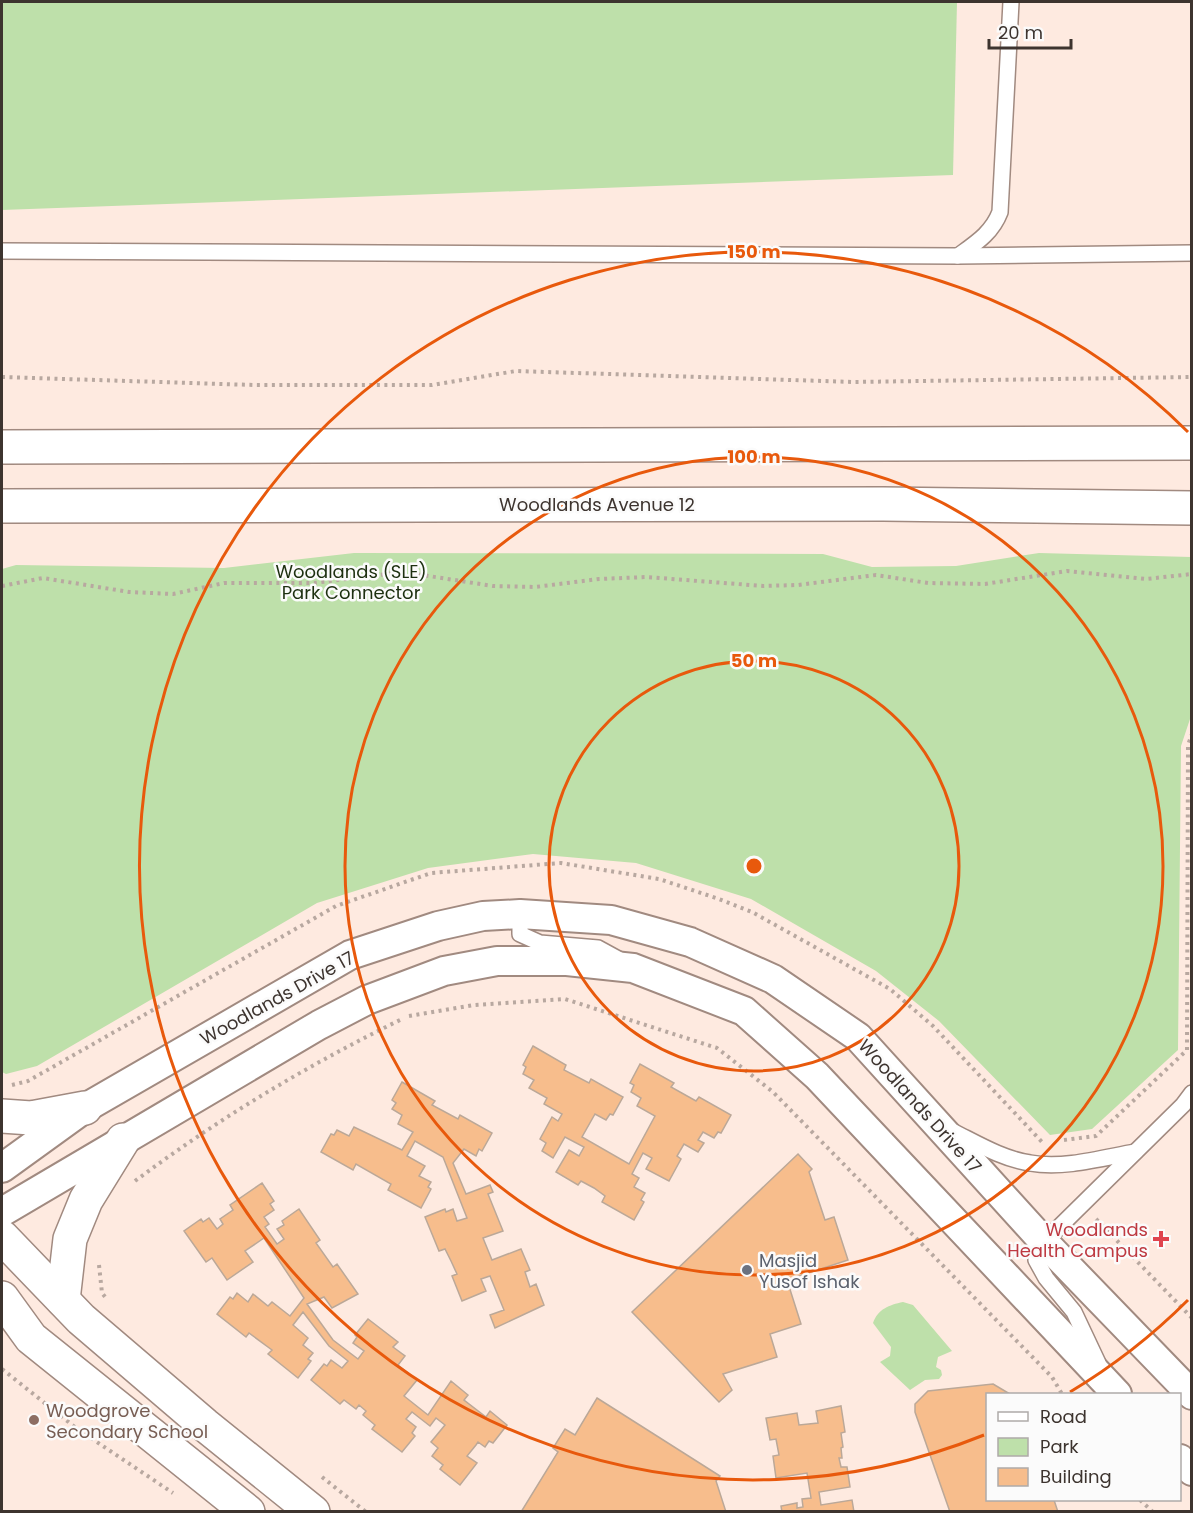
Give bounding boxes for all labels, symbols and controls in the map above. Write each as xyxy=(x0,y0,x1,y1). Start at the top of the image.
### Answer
scale bar xyxy=(989,12,1072,50)
text: 20 m xyxy=(998,20,1043,45)
text: 150 m xyxy=(727,239,781,264)
text: 100 m xyxy=(727,444,781,469)
street label: Woodlands Avenue 12 xyxy=(499,492,695,517)
park label: Woodlands (SLE) Park Connector xyxy=(275,559,427,605)
text: 50 m xyxy=(731,648,777,673)
centre of rings xyxy=(744,856,764,876)
street label: Woodlands Drive 17 xyxy=(195,945,359,1051)
street label: Woodlands Drive 17 xyxy=(853,1033,987,1179)
place label: Woodlands Health Campus xyxy=(1007,1217,1148,1263)
marker: Woodlands Health Campus xyxy=(1152,1230,1170,1248)
place label: Masjid Yusof Ishak xyxy=(759,1248,860,1294)
marker: Masjid Yusof Ishak xyxy=(740,1263,754,1277)
legend xyxy=(986,1393,1181,1501)
place label: Woodgrove Secondary School xyxy=(46,1398,208,1444)
text: Road xyxy=(1040,1404,1087,1429)
marker: Woodgrove Secondary School xyxy=(27,1413,41,1427)
text: Park xyxy=(1040,1434,1079,1459)
text: Building xyxy=(1040,1464,1112,1489)

